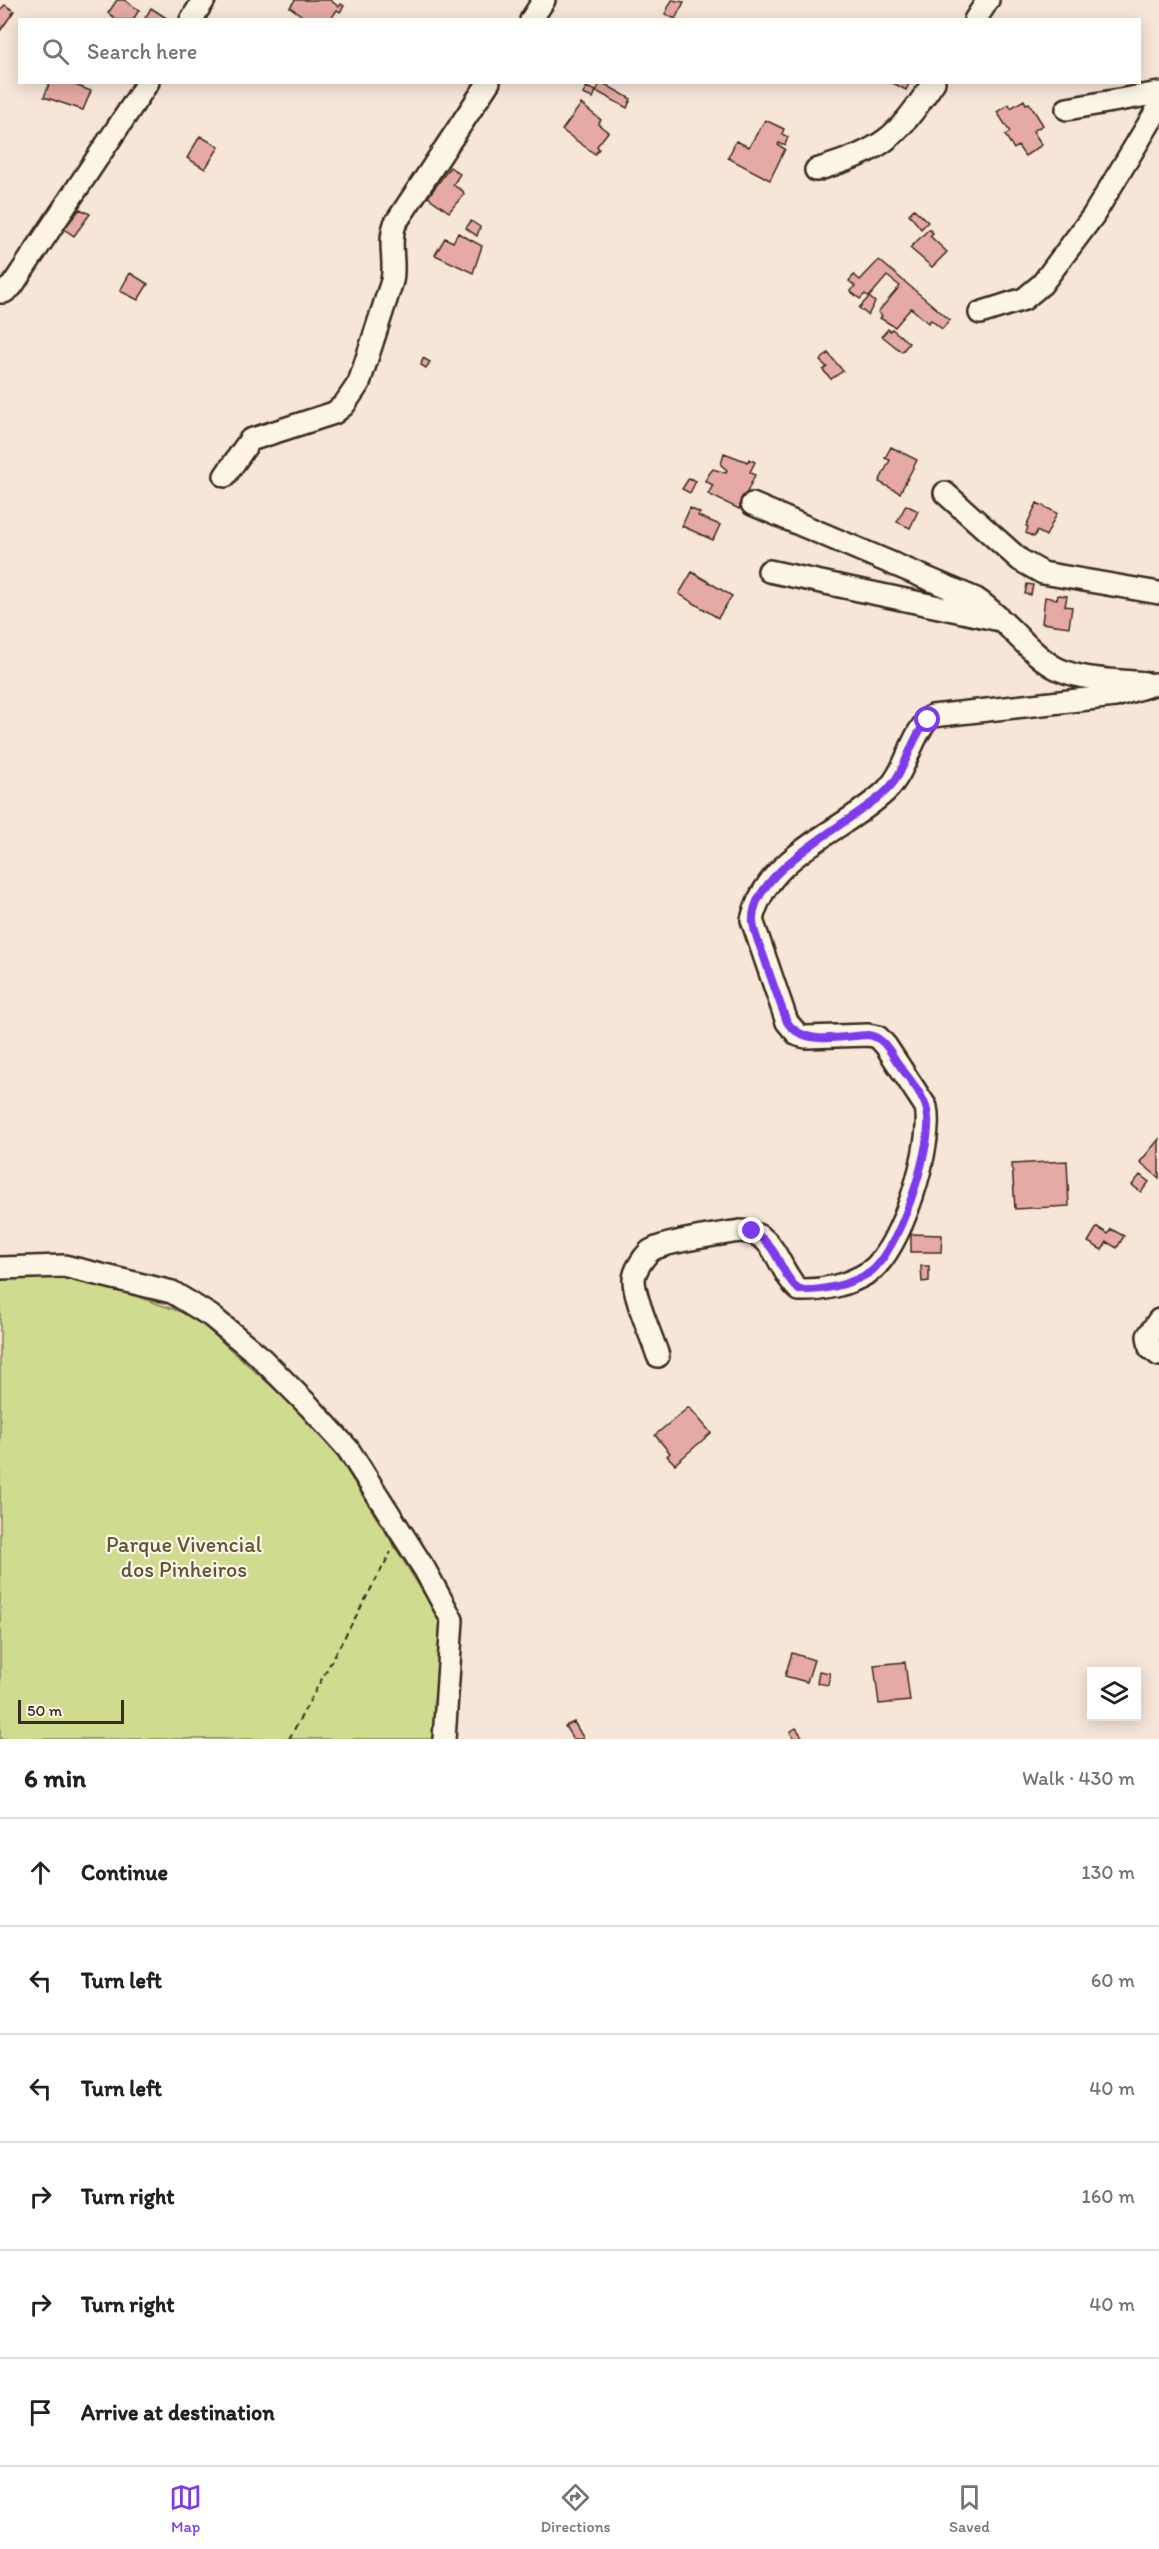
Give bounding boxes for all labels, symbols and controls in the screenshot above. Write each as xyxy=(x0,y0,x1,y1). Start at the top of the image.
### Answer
search box xyxy=(18,18,1141,84)
icon: search xyxy=(39,35,72,68)
text: Search here xyxy=(87,38,197,65)
route start xyxy=(914,706,940,732)
route end xyxy=(738,1217,764,1243)
park label: Parque Vivencial dos Pinheiros xyxy=(106,1531,262,1583)
map controls xyxy=(1087,1667,1141,1721)
button: layers xyxy=(1087,1667,1141,1721)
scale bar xyxy=(18,1697,124,1724)
text: 50 m xyxy=(27,1701,62,1720)
text: 6 min xyxy=(24,1762,86,1794)
text: Walk · 430 m xyxy=(1022,1766,1135,1790)
icon: ahead xyxy=(24,1856,57,1889)
text: Continue xyxy=(81,1859,168,1886)
text: 130 m xyxy=(1081,1860,1135,1884)
icon: left xyxy=(24,1964,57,1997)
text: Turn left xyxy=(81,1967,162,1994)
text: 60 m xyxy=(1091,1968,1135,1992)
icon: left xyxy=(24,2072,57,2105)
text: Turn left xyxy=(81,2075,162,2102)
text: 40 m xyxy=(1089,2076,1135,2100)
icon: right xyxy=(24,2180,57,2213)
text: Turn right xyxy=(81,2183,175,2210)
text: 160 m xyxy=(1082,2184,1135,2208)
icon: right xyxy=(24,2288,57,2321)
text: Turn right xyxy=(81,2291,175,2318)
text: 40 m xyxy=(1089,2292,1135,2316)
icon: arrive xyxy=(24,2396,57,2429)
text: Arrive at destination xyxy=(81,2399,275,2426)
tab: Map xyxy=(169,2481,202,2536)
tab: Directions xyxy=(540,2481,611,2536)
tab: Saved xyxy=(949,2481,990,2536)

